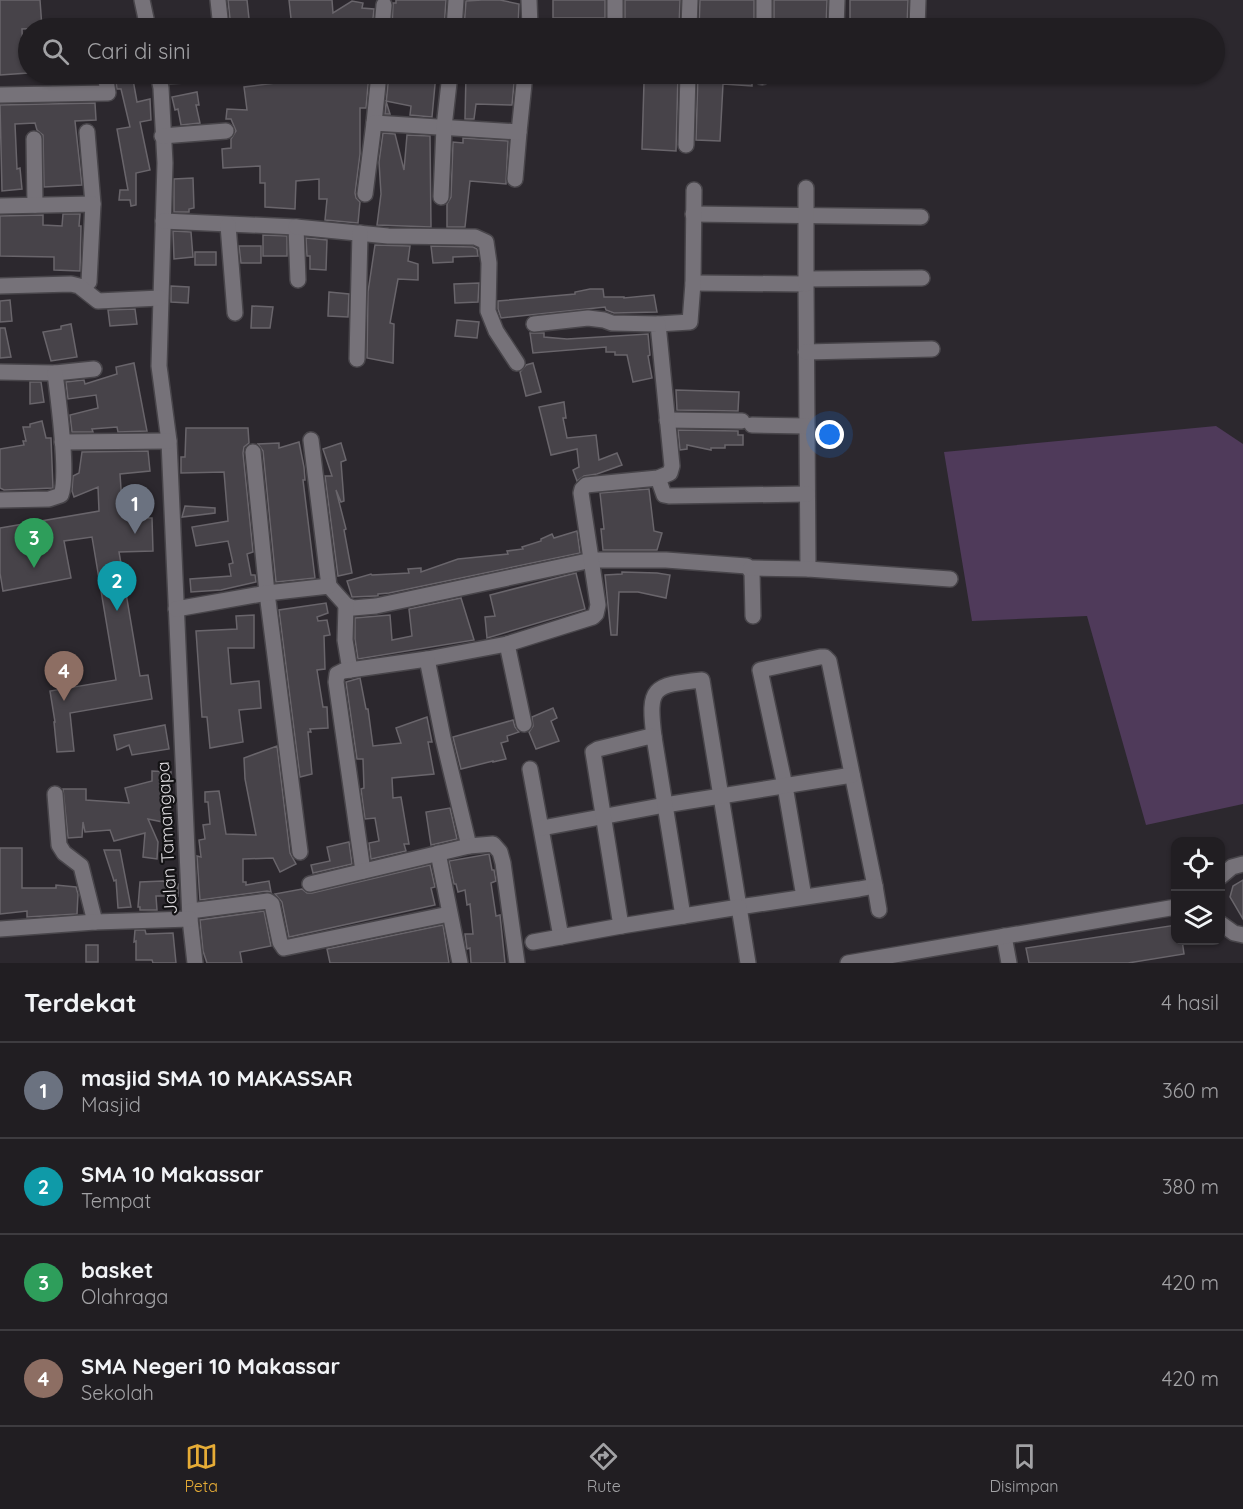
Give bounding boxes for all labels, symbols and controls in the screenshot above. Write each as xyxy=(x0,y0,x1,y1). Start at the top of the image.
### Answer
search box xyxy=(18,18,1225,84)
icon: search xyxy=(39,35,72,68)
text: Cari di sini xyxy=(87,37,190,65)
your location xyxy=(815,420,844,449)
pin: 1 xyxy=(116,484,154,534)
pin: 3 xyxy=(15,518,54,568)
pin: 2 xyxy=(98,562,136,611)
pin: 4 xyxy=(44,652,84,701)
street label: Jalan Tamangapa xyxy=(151,761,182,915)
map controls xyxy=(1171,837,1225,945)
button: locate xyxy=(1171,837,1225,891)
button: layers xyxy=(1171,891,1225,945)
text: Terdekat xyxy=(24,986,137,1019)
text: 4 hasil xyxy=(1161,990,1219,1015)
text: masjid SMA 10 MAKASSAR xyxy=(81,1064,353,1092)
text: 1 xyxy=(40,1078,47,1103)
text: 360 m xyxy=(1162,1078,1219,1103)
text: Masjid xyxy=(81,1092,141,1117)
text: SMA 10 Makassar xyxy=(81,1160,263,1188)
text: 2 xyxy=(38,1174,49,1199)
text: 380 m xyxy=(1162,1174,1219,1199)
text: Tempat xyxy=(81,1188,151,1213)
text: basket xyxy=(81,1256,153,1284)
text: 3 xyxy=(38,1270,49,1295)
text: 420 m xyxy=(1162,1270,1219,1295)
text: Olahraga xyxy=(81,1284,168,1309)
text: SMA Negeri 10 Makassar xyxy=(81,1352,340,1380)
text: 4 xyxy=(38,1366,49,1391)
text: 420 m xyxy=(1162,1366,1219,1391)
text: Sekolah xyxy=(81,1380,154,1405)
tab: Peta xyxy=(184,1440,218,1496)
tab: Rute xyxy=(587,1440,621,1496)
tab: Disimpan xyxy=(990,1440,1059,1496)

